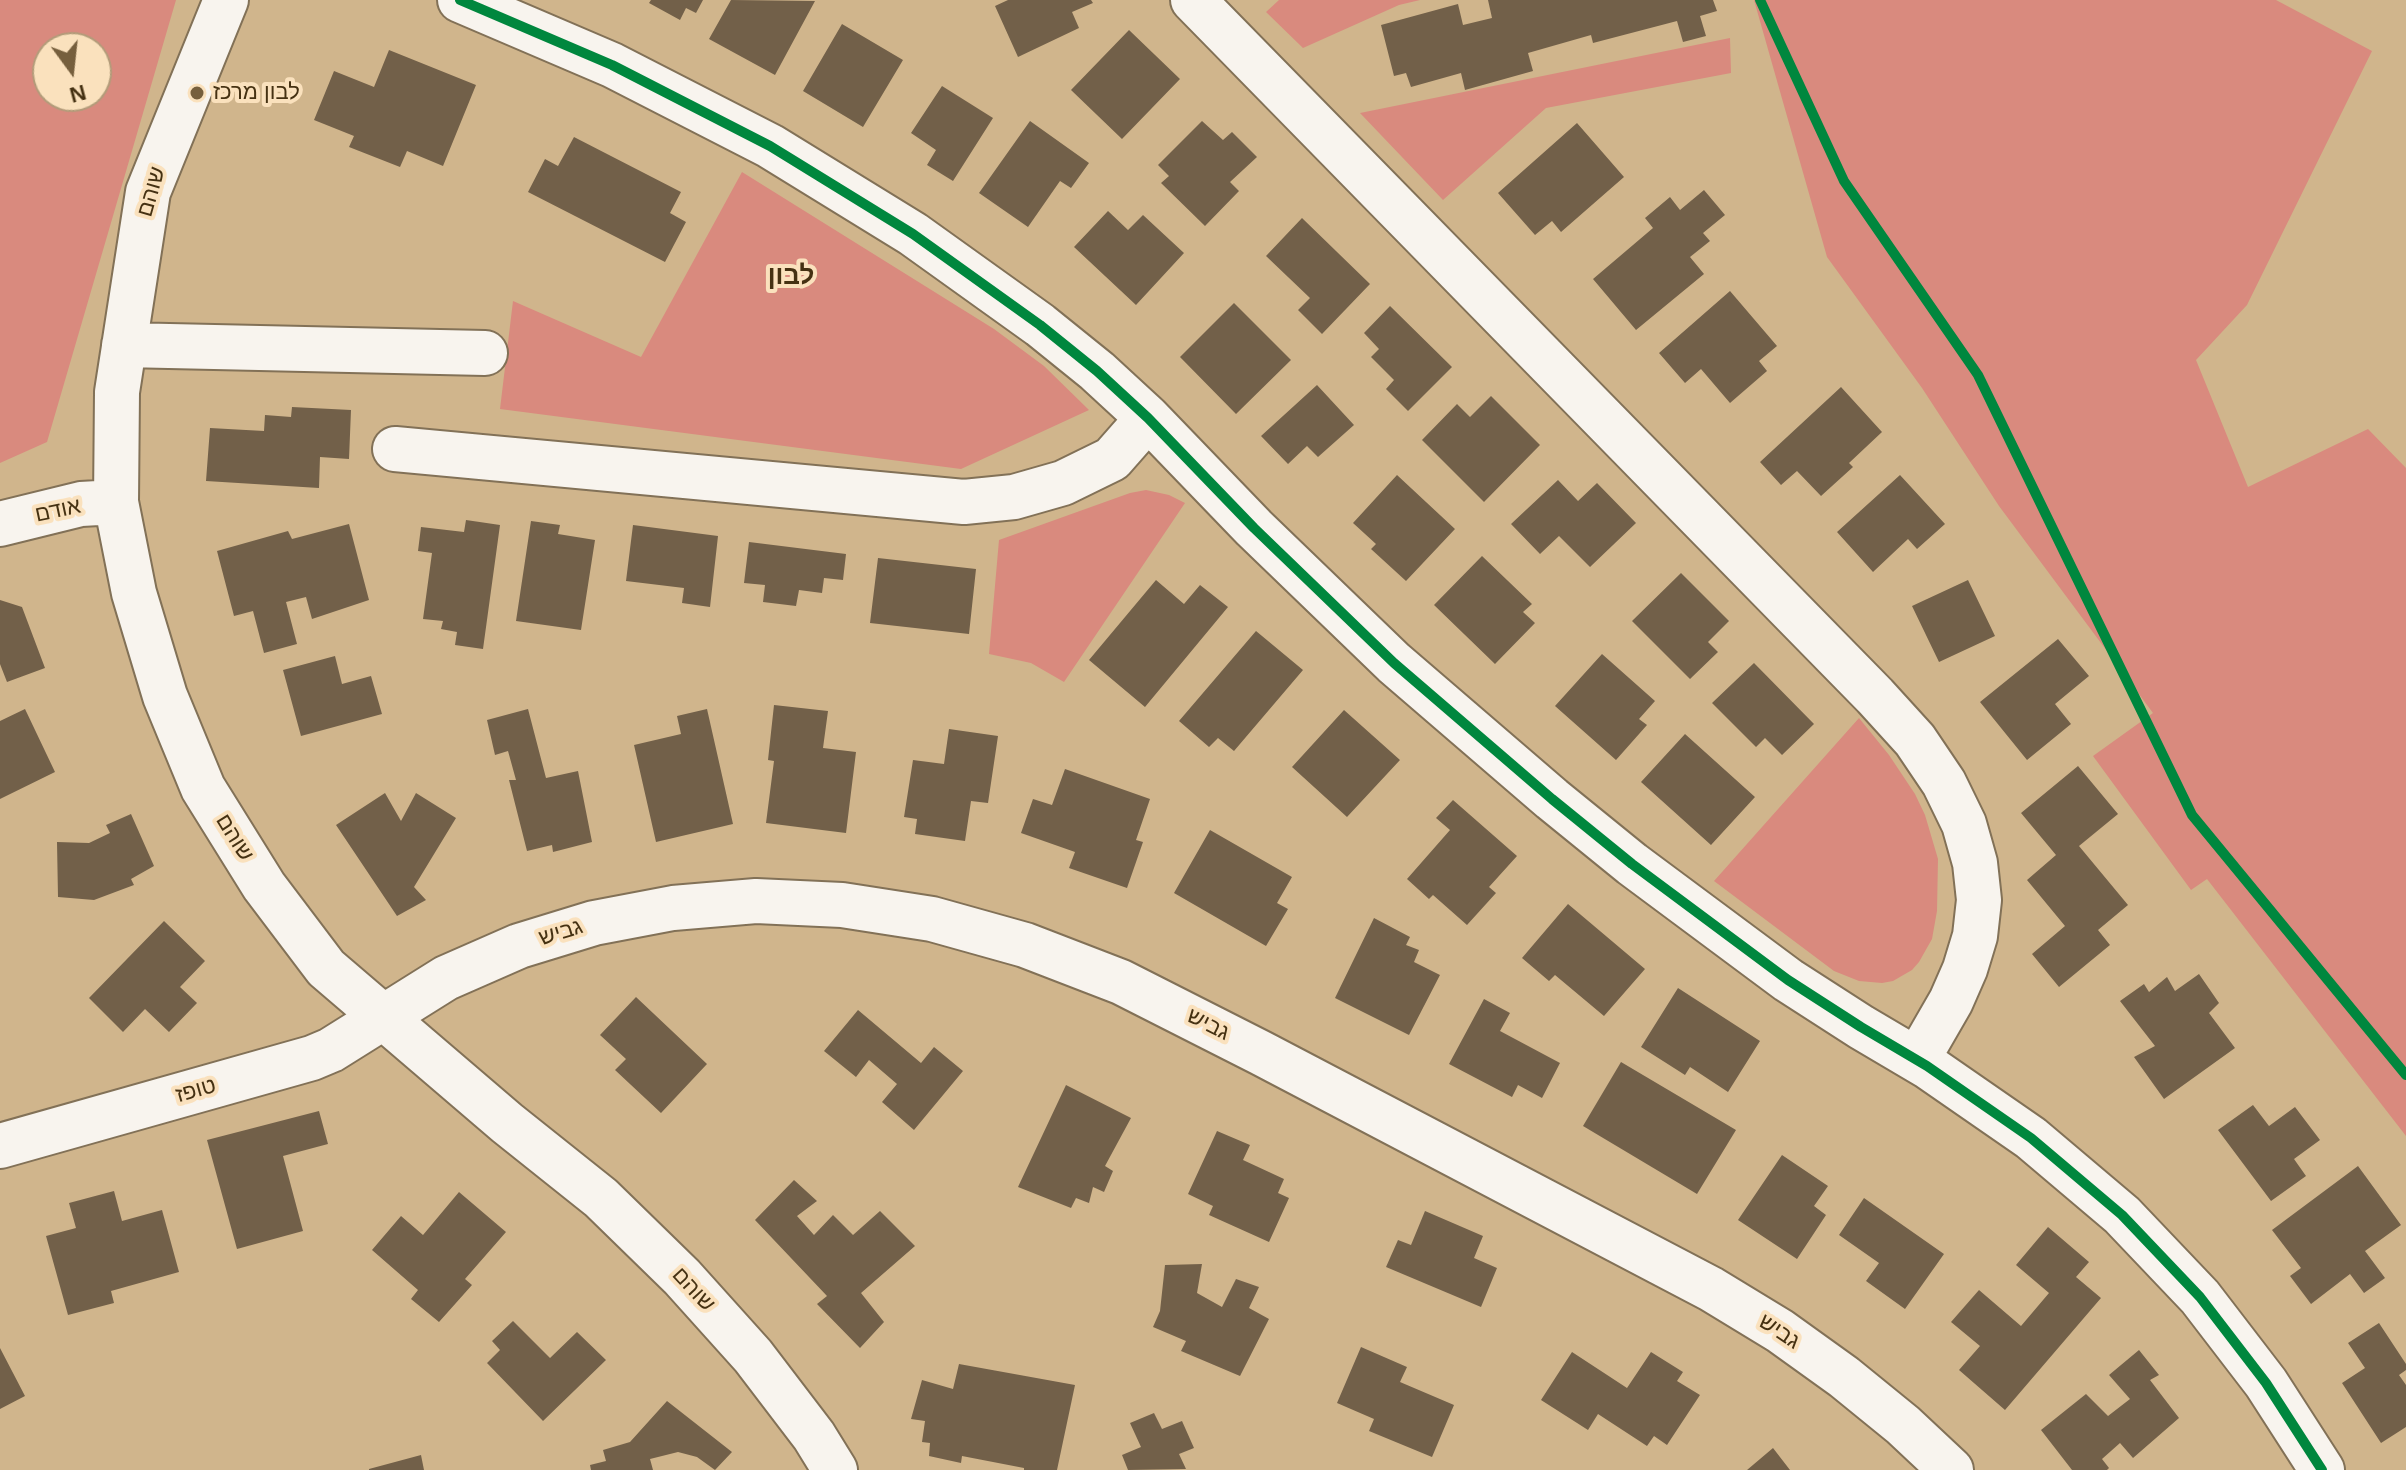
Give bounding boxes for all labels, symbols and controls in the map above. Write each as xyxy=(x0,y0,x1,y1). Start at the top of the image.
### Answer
north arrow xyxy=(32,32,112,112)
text: N xyxy=(67,80,89,108)
place label: לבון מרכז xyxy=(213,80,300,106)
marker: לבון מרכז xyxy=(188,84,206,102)
street label: שוהם xyxy=(132,164,172,220)
district label: לבון xyxy=(768,261,814,293)
street label: אודם xyxy=(33,493,83,529)
street label: שוהם xyxy=(209,810,259,866)
street label: גביש xyxy=(536,914,586,952)
street label: גביש xyxy=(1182,1003,1234,1047)
street label: טופז xyxy=(173,1073,219,1109)
street label: שוהם xyxy=(666,1262,720,1318)
street label: גביש xyxy=(1753,1309,1805,1355)

